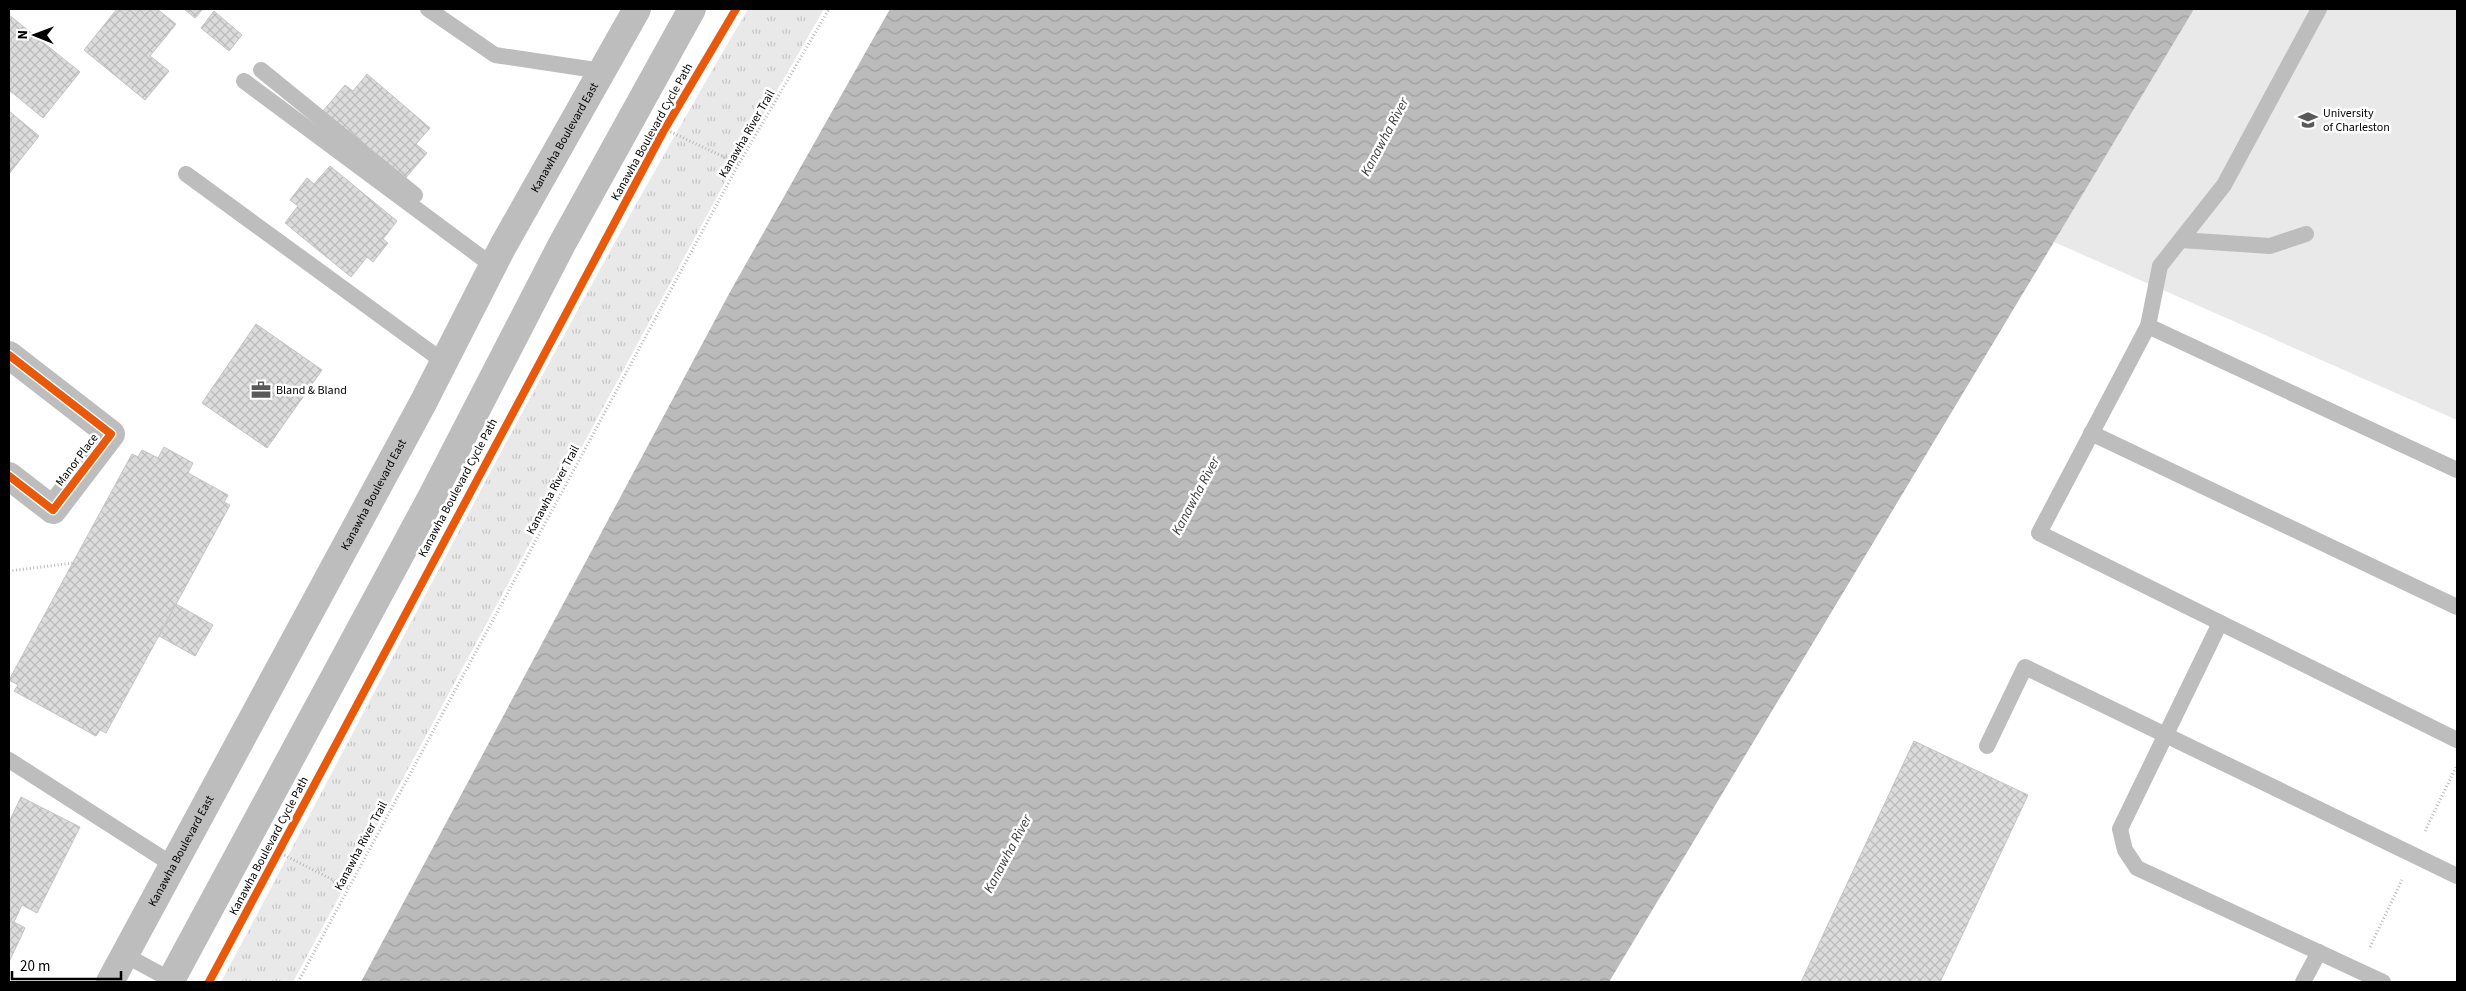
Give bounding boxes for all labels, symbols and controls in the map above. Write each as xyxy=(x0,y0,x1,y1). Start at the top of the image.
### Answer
north arrow xyxy=(10,10,60,60)
text: N xyxy=(13,30,33,40)
street label: Kanawha Boulevard Cycle Path xyxy=(607,60,697,204)
street label: Kanawha Boulevard East xyxy=(526,79,602,196)
street label: Kanawha River Trail xyxy=(715,87,779,181)
water label: Kanawha River xyxy=(1356,93,1415,180)
place label: University of Charleston xyxy=(2323,105,2390,136)
school or university icon: University of Charleston xyxy=(2297,109,2319,131)
office icon: Bland & Bland xyxy=(250,379,272,401)
place label: Bland & Bland xyxy=(276,382,347,399)
street label: Kanawha Boulevard Cycle Path xyxy=(414,416,502,560)
street label: Manor Place xyxy=(52,430,102,490)
street label: Kanawha Boulevard East xyxy=(336,436,410,553)
street label: Kanawha River Trail xyxy=(522,442,584,538)
water label: Kanawha River xyxy=(1167,452,1226,539)
street label: Kanawha Boulevard Cycle Path xyxy=(225,774,313,918)
street label: Kanawha Boulevard East xyxy=(144,792,218,910)
street label: Kanawha River Trail xyxy=(330,798,392,894)
water label: Kanawha River xyxy=(979,810,1038,897)
scale bar xyxy=(12,948,121,980)
text: 20 m xyxy=(20,956,50,977)

